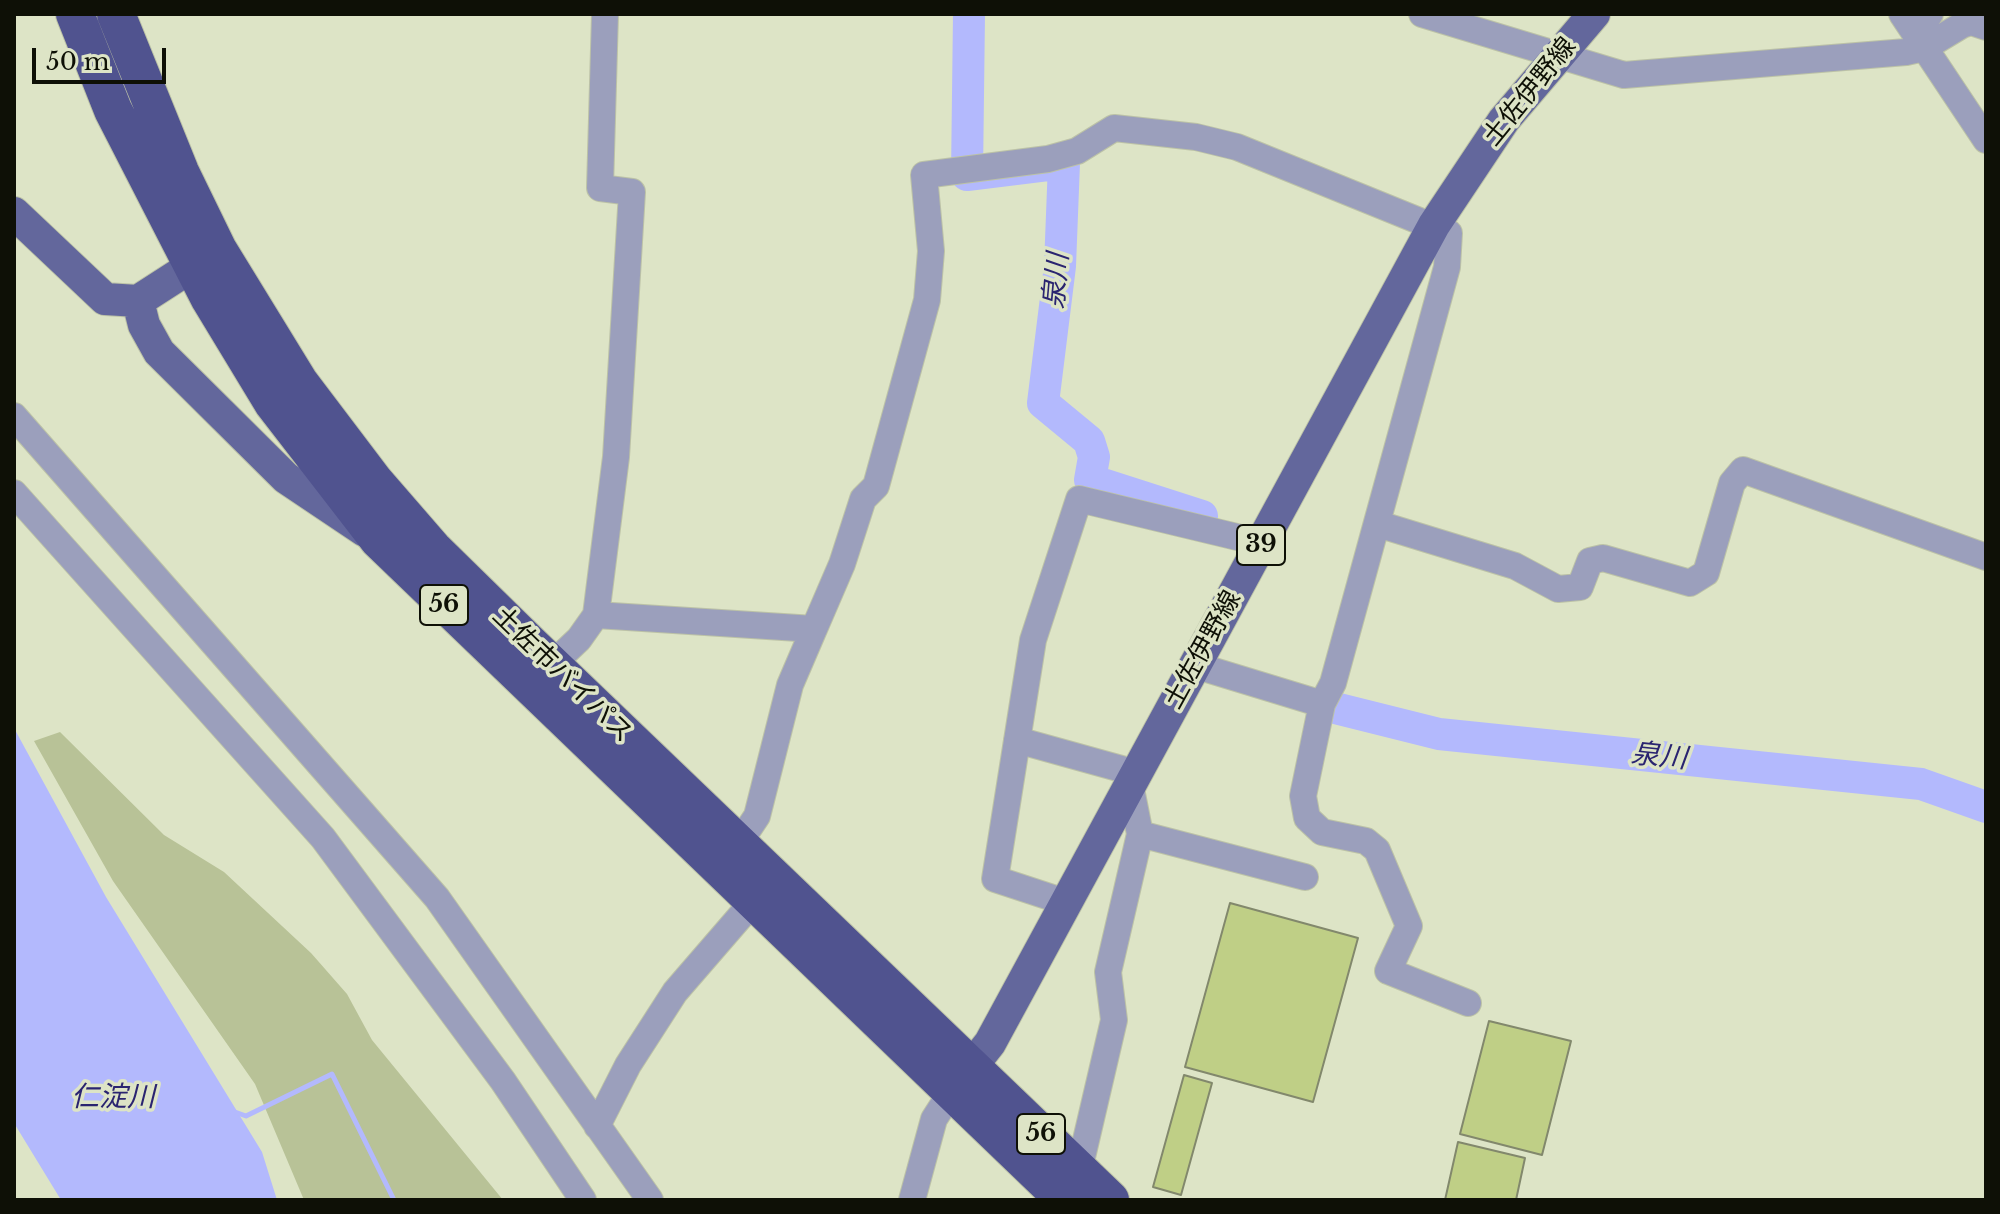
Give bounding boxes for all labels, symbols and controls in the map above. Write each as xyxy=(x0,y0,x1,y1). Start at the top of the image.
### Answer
scale bar xyxy=(36,32,170,82)
street label: 土佐伊野線 xyxy=(1477,32,1583,152)
text: 50 m xyxy=(46,47,109,76)
water label: 泉川 xyxy=(1038,252,1076,310)
road number: 39 xyxy=(1237,525,1285,565)
road number: 56 xyxy=(420,585,468,625)
street label: 土佐伊野線 xyxy=(1158,586,1248,714)
street label: 土佐市バイパス xyxy=(486,601,638,749)
water label: 泉川 xyxy=(1629,737,1689,777)
water label: 仁淀川 xyxy=(71,1081,155,1115)
road number: 56 xyxy=(1017,1114,1065,1154)

